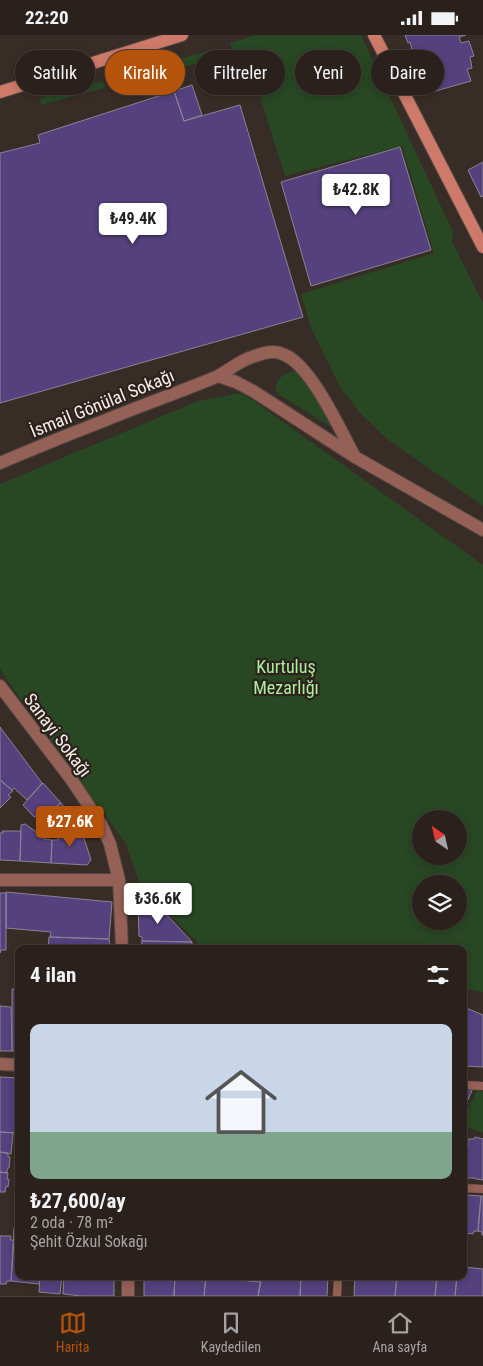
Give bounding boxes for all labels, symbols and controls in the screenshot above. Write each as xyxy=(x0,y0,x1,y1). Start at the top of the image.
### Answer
text: 22:20 xyxy=(25,6,69,29)
chip: Satılık xyxy=(15,50,95,95)
chip: Kiralık xyxy=(105,50,185,95)
chip: Filtreler xyxy=(195,50,285,95)
chip: Yeni xyxy=(295,50,361,95)
chip: Daire xyxy=(371,50,444,95)
pin: ₺42.8K xyxy=(315,173,397,216)
text: ₺42.8K xyxy=(333,180,379,199)
pin: ₺49.4K xyxy=(92,203,174,245)
text: ₺49.4K xyxy=(110,209,156,228)
street label: İsmail Gönülal Sokağı xyxy=(27,364,177,442)
park label: Kurtuluş Mezarlığı xyxy=(253,656,319,698)
street label: Sanayi Sokağı xyxy=(20,689,96,781)
pin: ₺27.6K xyxy=(29,805,111,848)
north arrow xyxy=(412,810,468,865)
map controls xyxy=(412,810,467,930)
text: ₺27.6K xyxy=(47,812,93,831)
button: layers xyxy=(412,875,467,930)
pin: ₺36.6K xyxy=(117,883,199,925)
text: ₺36.6K xyxy=(135,889,181,908)
icon: filters xyxy=(424,961,452,989)
text: 4 ilan xyxy=(30,963,76,987)
icon: home xyxy=(196,1057,286,1147)
text: ₺27,600/ay xyxy=(30,1189,126,1213)
text: 2 oda · 78 m² xyxy=(30,1213,113,1232)
text: Şehit Özkul Sokağı xyxy=(30,1232,147,1251)
tab: Harita xyxy=(56,1309,89,1355)
tab: Kaydedilen xyxy=(201,1309,261,1355)
tab: Ana sayfa xyxy=(372,1309,427,1355)

